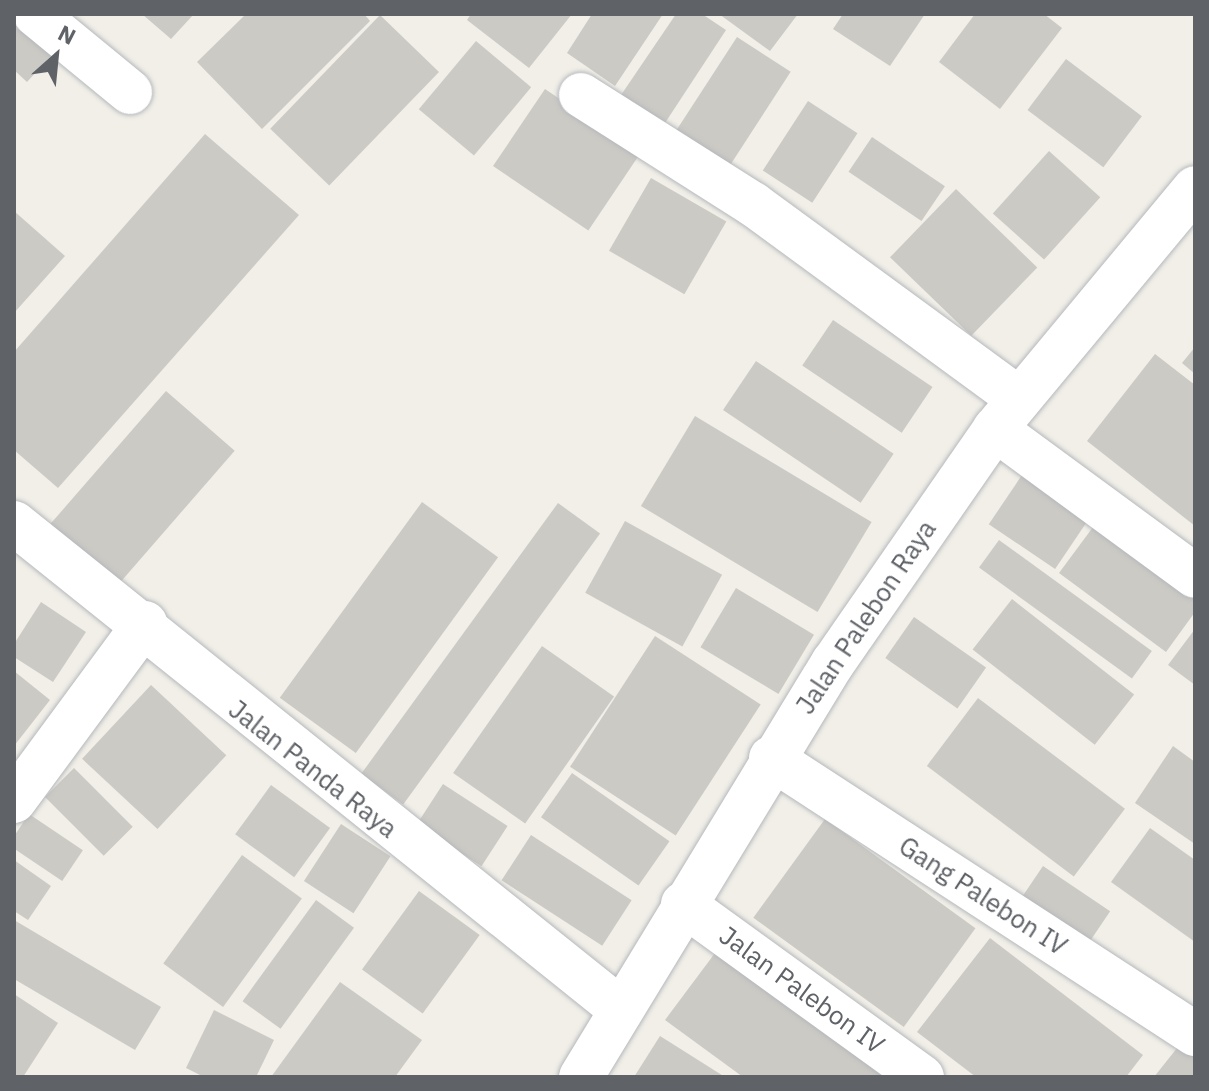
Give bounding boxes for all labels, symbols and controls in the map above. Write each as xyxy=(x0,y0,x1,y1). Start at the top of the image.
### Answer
north arrow xyxy=(16,16,96,96)
text: N xyxy=(53,18,81,51)
street label: Jalan Palebon Raya xyxy=(790,514,942,720)
street label: Jalan Panda Raya xyxy=(223,694,403,844)
street label: Gang Palebon IV xyxy=(893,830,1073,962)
street label: Jalan Palebon IV xyxy=(713,920,891,1060)

